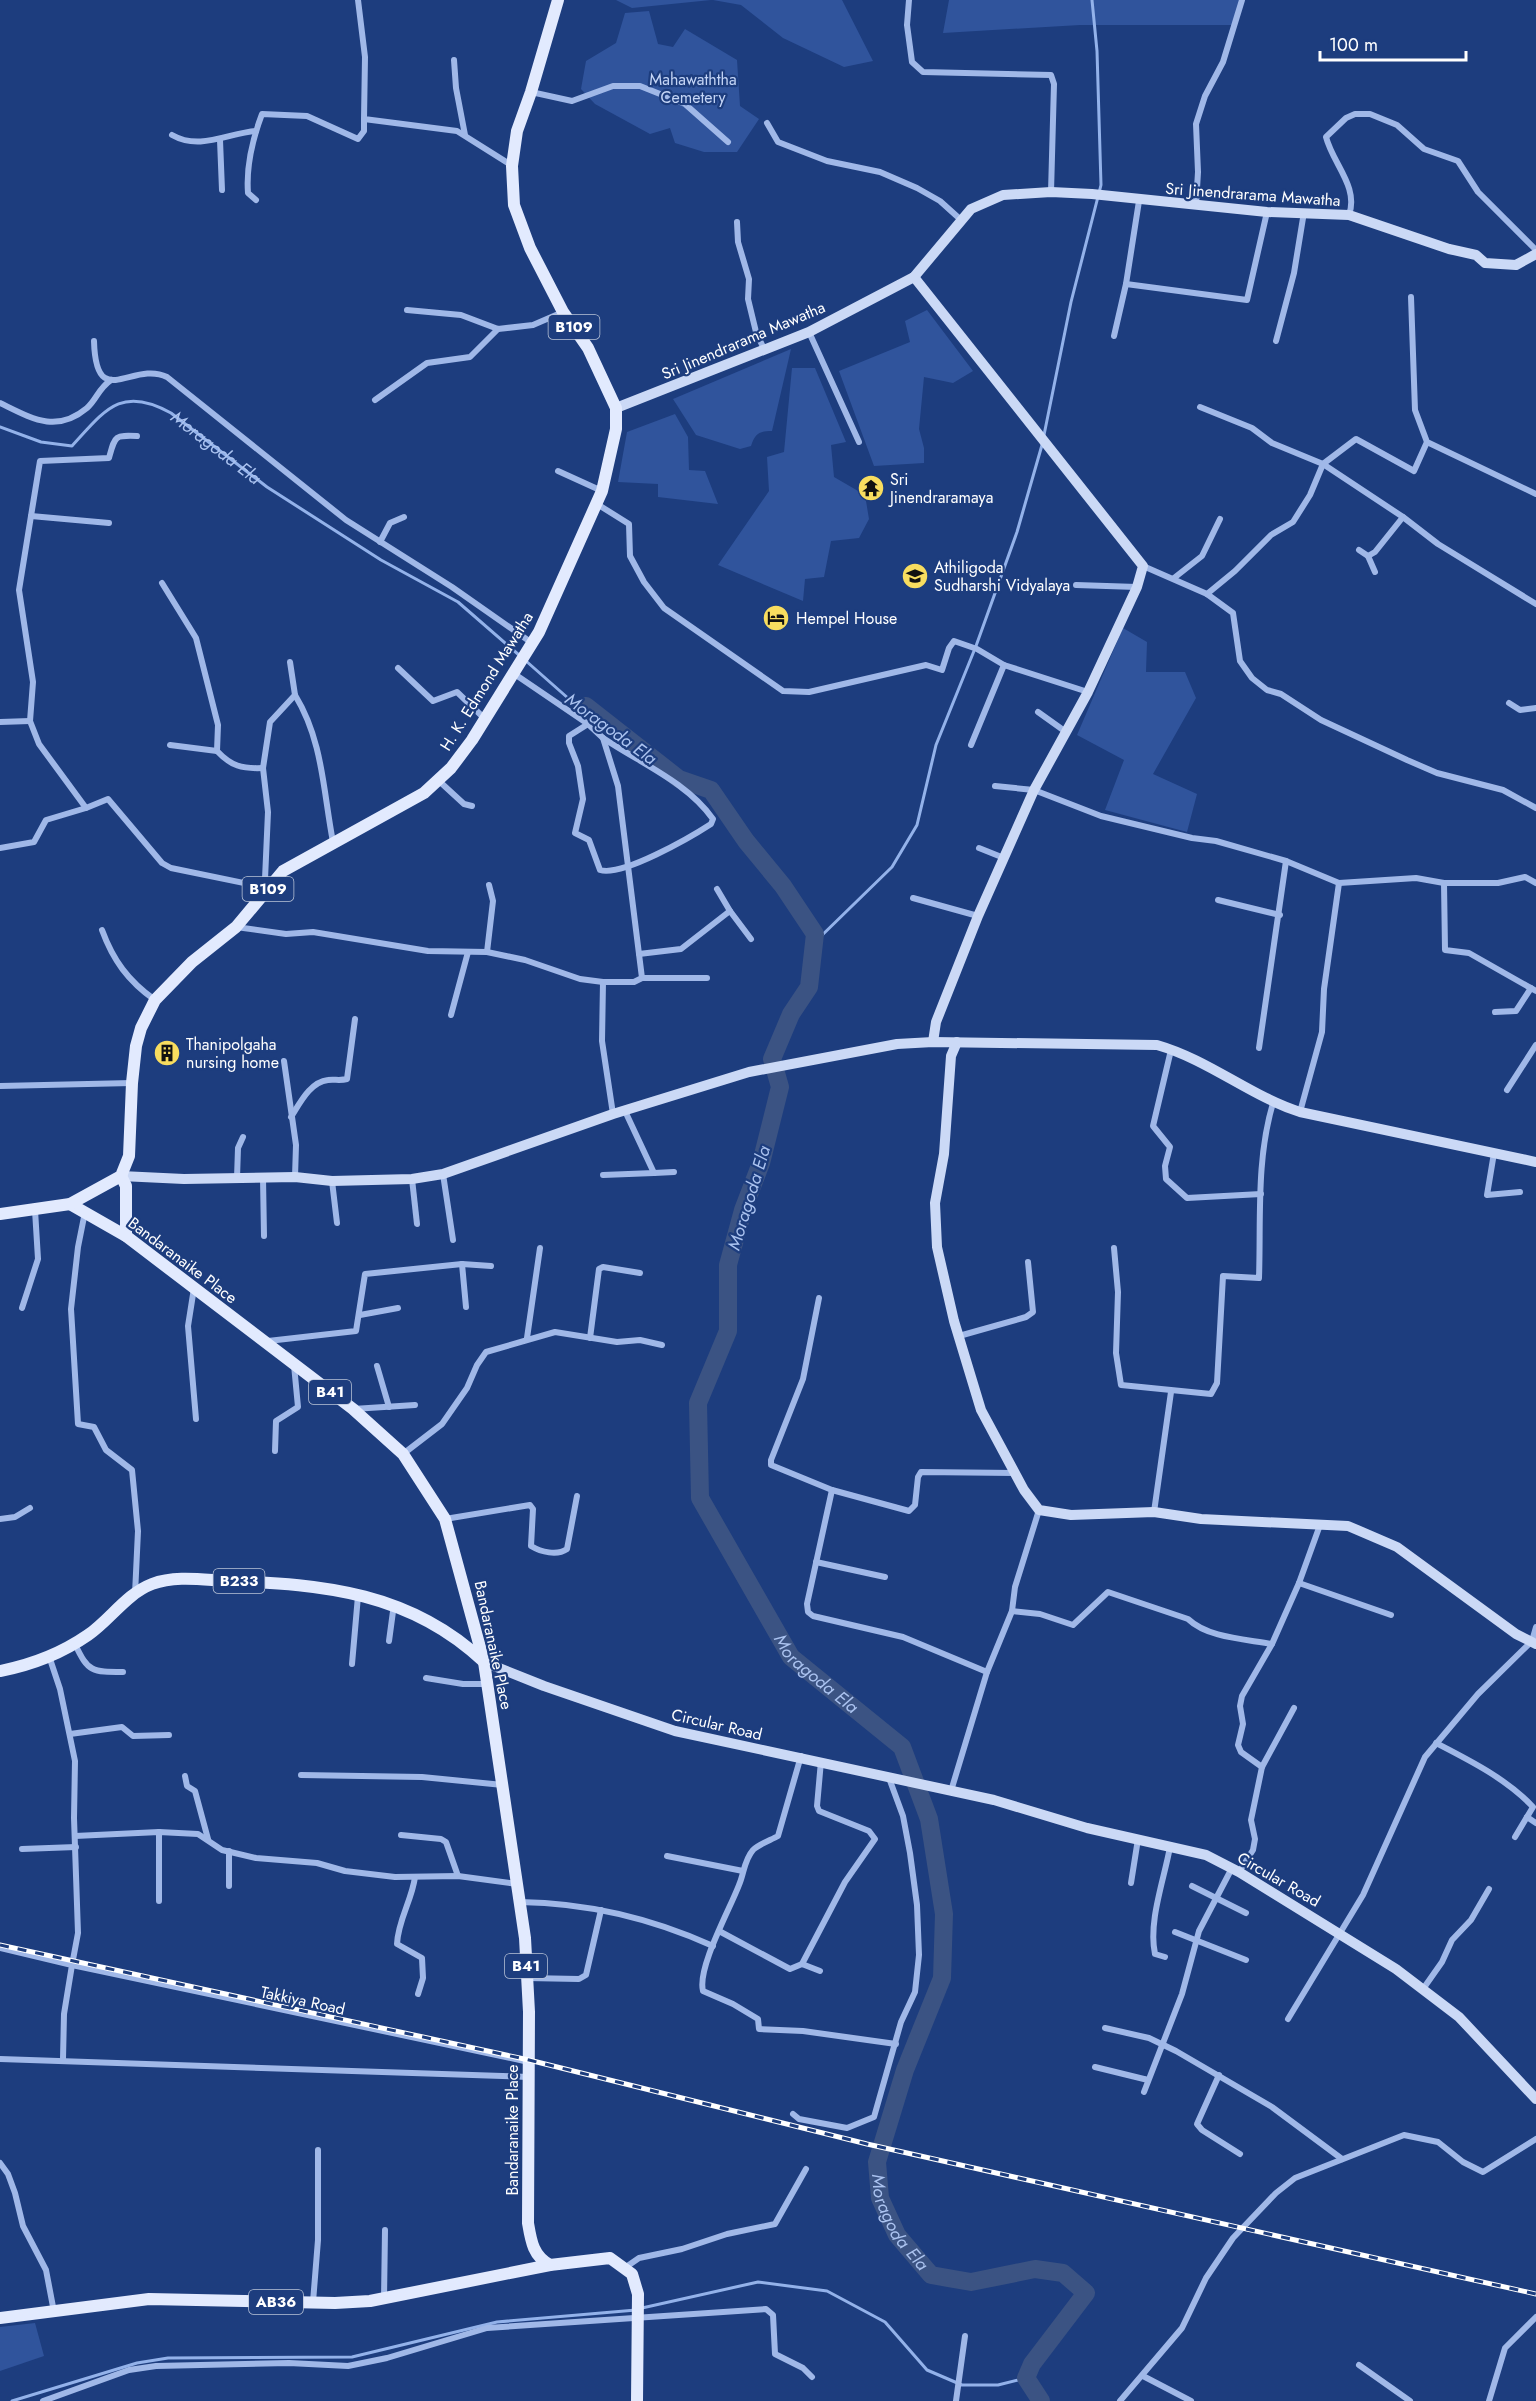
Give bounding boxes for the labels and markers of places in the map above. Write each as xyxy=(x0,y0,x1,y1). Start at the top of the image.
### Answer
place label: Sri Jinendraramaya xyxy=(888,468,993,509)
temple icon: Sri Jinendraramaya xyxy=(856,473,886,503)
place label: Athiligoda Sudharshi Vidyalaya xyxy=(934,556,1070,597)
school or university icon: Athiligoda Sudharshi Vidyalaya xyxy=(900,561,930,591)
hotel icon: Hempel House xyxy=(761,603,791,633)
place label: Hempel House xyxy=(796,607,897,630)
place label: Thanipolgaha nursing home xyxy=(186,1033,279,1074)
building icon: Thanipolgaha nursing home xyxy=(152,1038,182,1068)

